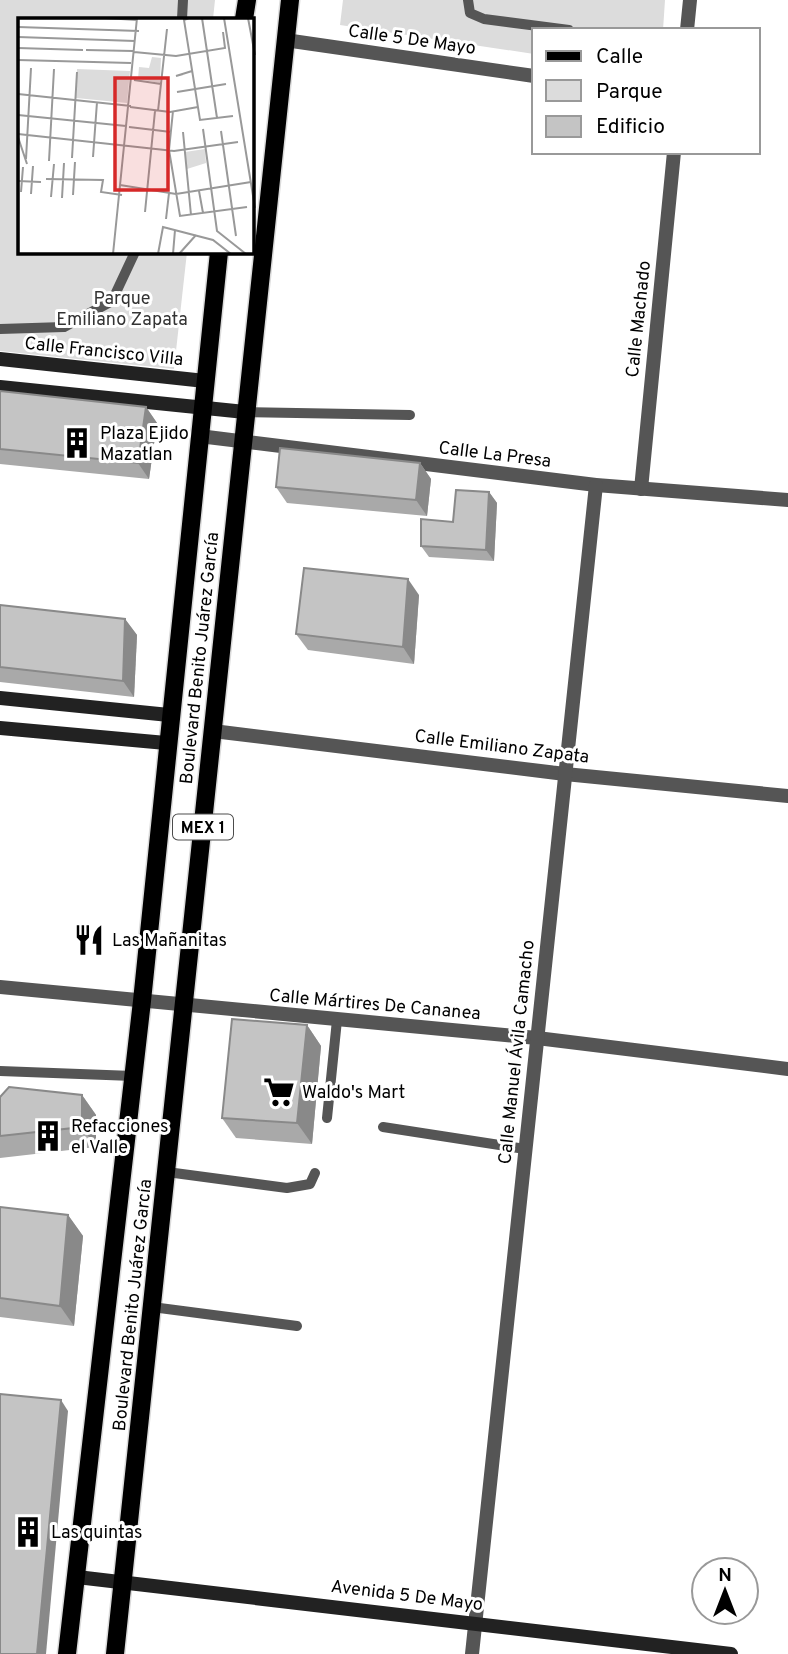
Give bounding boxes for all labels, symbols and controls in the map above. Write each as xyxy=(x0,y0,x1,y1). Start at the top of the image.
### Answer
inset map xyxy=(18,18,254,254)
street label: Calle 5 De Mayo xyxy=(346,20,477,61)
legend xyxy=(532,28,760,154)
text: Calle xyxy=(596,44,643,71)
text: Parque xyxy=(596,79,663,106)
text: Edificio xyxy=(596,114,665,141)
street label: Calle Machado xyxy=(622,260,657,379)
park label: Parque Emiliano Zapata xyxy=(56,288,188,332)
street label: Calle Francisco Villa xyxy=(23,333,184,372)
place label: Plaza Ejido Mazatlan xyxy=(100,423,189,467)
building icon: Plaza Ejido Mazatlan xyxy=(60,426,94,460)
street label: Calle La Presa xyxy=(437,437,552,474)
street label: Boulevard Benito Juárez García xyxy=(176,531,225,785)
street label: Calle Emiliano Zapata xyxy=(413,725,590,770)
road number: MEX 1 xyxy=(173,814,233,840)
restaurant icon: Las Mañanitas xyxy=(72,923,106,957)
place label: Las Mañanitas xyxy=(112,930,227,953)
street label: Calle Manuel Ávila Camacho xyxy=(492,939,541,1166)
street label: Calle Mártires De Cananea xyxy=(268,985,482,1026)
supermarket icon: Waldo's Mart xyxy=(262,1075,296,1109)
place label: Waldo's Mart xyxy=(302,1082,405,1105)
place label: Refacciones el Valle xyxy=(71,1116,169,1160)
building icon: Refacciones el Valle xyxy=(31,1119,65,1153)
street label: Boulevard Benito Juárez García xyxy=(109,1178,158,1432)
building icon: Las quintas xyxy=(11,1515,45,1549)
place label: Las quintas xyxy=(51,1522,142,1545)
north arrow xyxy=(690,1556,760,1626)
text: N xyxy=(718,1564,732,1588)
street label: Avenida 5 De Mayo xyxy=(329,1576,484,1617)

